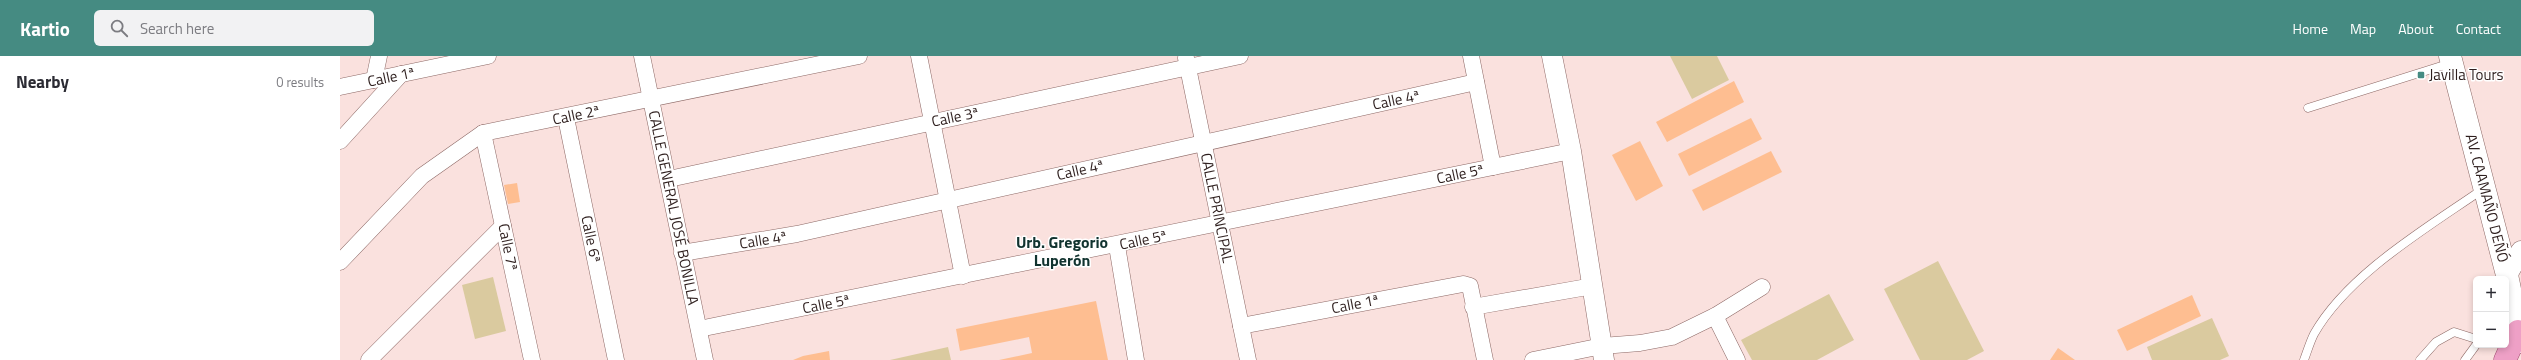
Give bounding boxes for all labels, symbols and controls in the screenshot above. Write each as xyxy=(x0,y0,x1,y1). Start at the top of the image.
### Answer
search box xyxy=(94,10,374,46)
text: Kartio xyxy=(20,14,70,43)
icon: search xyxy=(108,17,130,39)
text: Search here xyxy=(140,17,214,40)
text: Home xyxy=(2293,18,2328,39)
text: Map xyxy=(2350,18,2376,39)
text: About xyxy=(2398,18,2434,39)
text: Contact xyxy=(2456,18,2501,39)
street label: Calle 1ª xyxy=(365,60,417,93)
place label: Javilla Tours xyxy=(2429,63,2504,86)
text: Nearby xyxy=(16,69,69,95)
marker: Javilla Tours xyxy=(2416,70,2426,80)
text: 0 results xyxy=(276,72,324,92)
street label: Calle 4ª xyxy=(1370,83,1422,116)
street label: Calle 2ª xyxy=(550,98,602,131)
street label: Calle 3ª xyxy=(929,100,981,133)
street label: CALLE GENERAL JOSÉ BONILLA xyxy=(643,108,705,307)
street label: AV. CAAMAÑO DEÑÓ xyxy=(2460,131,2515,265)
street label: CALLE PRINCIPAL xyxy=(1195,151,1240,265)
street label: Calle 4ª xyxy=(1054,153,1106,186)
street label: Calle 5ª xyxy=(1434,157,1486,190)
street label: Calle 6ª xyxy=(575,213,608,265)
street label: Calle 7ª xyxy=(492,221,525,273)
street label: Calle 5ª xyxy=(1117,223,1169,256)
street label: Calle 4ª xyxy=(738,224,788,255)
district label: Urb. Gregorio Luperón xyxy=(1016,230,1108,272)
map controls xyxy=(2473,276,2509,348)
button: + xyxy=(2473,276,2509,312)
street label: Calle 5ª xyxy=(800,288,851,319)
street label: Calle 1ª xyxy=(1329,288,1380,319)
button: − xyxy=(2473,312,2509,348)

